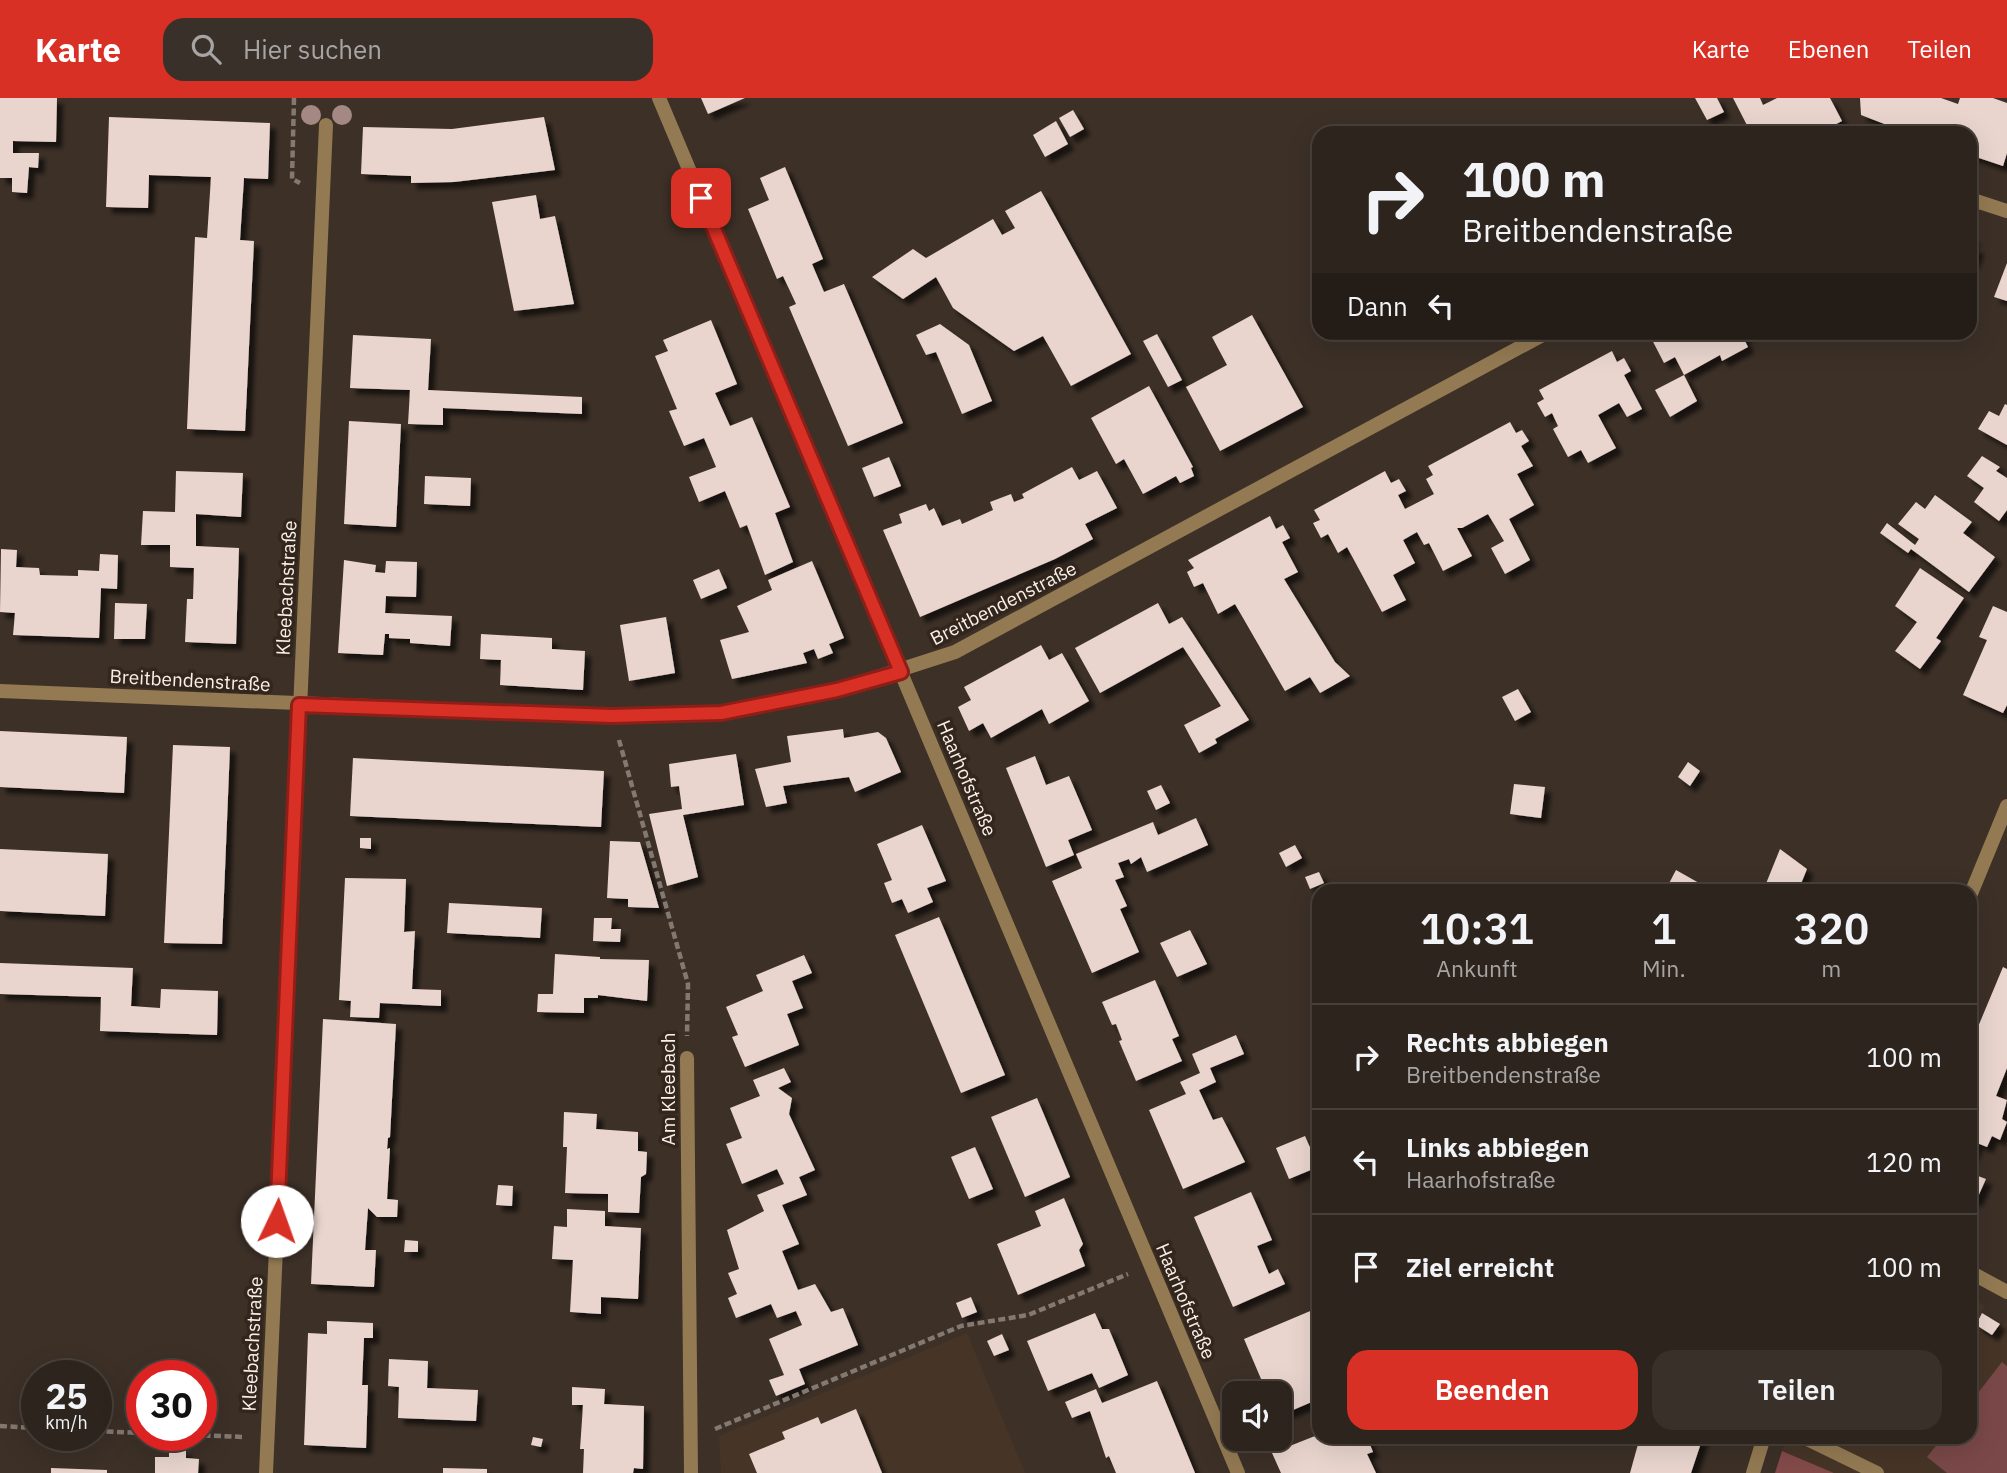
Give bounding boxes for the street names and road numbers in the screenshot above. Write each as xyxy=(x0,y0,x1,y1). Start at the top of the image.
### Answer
street label: Kleebachstraße xyxy=(270,520,302,656)
street label: Breitbendenstraße xyxy=(926,556,1080,650)
street label: Breitbendenstraße xyxy=(109,664,271,696)
street label: Haarhofstraße xyxy=(932,716,1002,840)
street label: Am Kleebach xyxy=(656,1033,680,1145)
street label: Haarhofstraße xyxy=(1151,1239,1221,1363)
street label: Kleebachstraße xyxy=(236,1276,268,1412)

